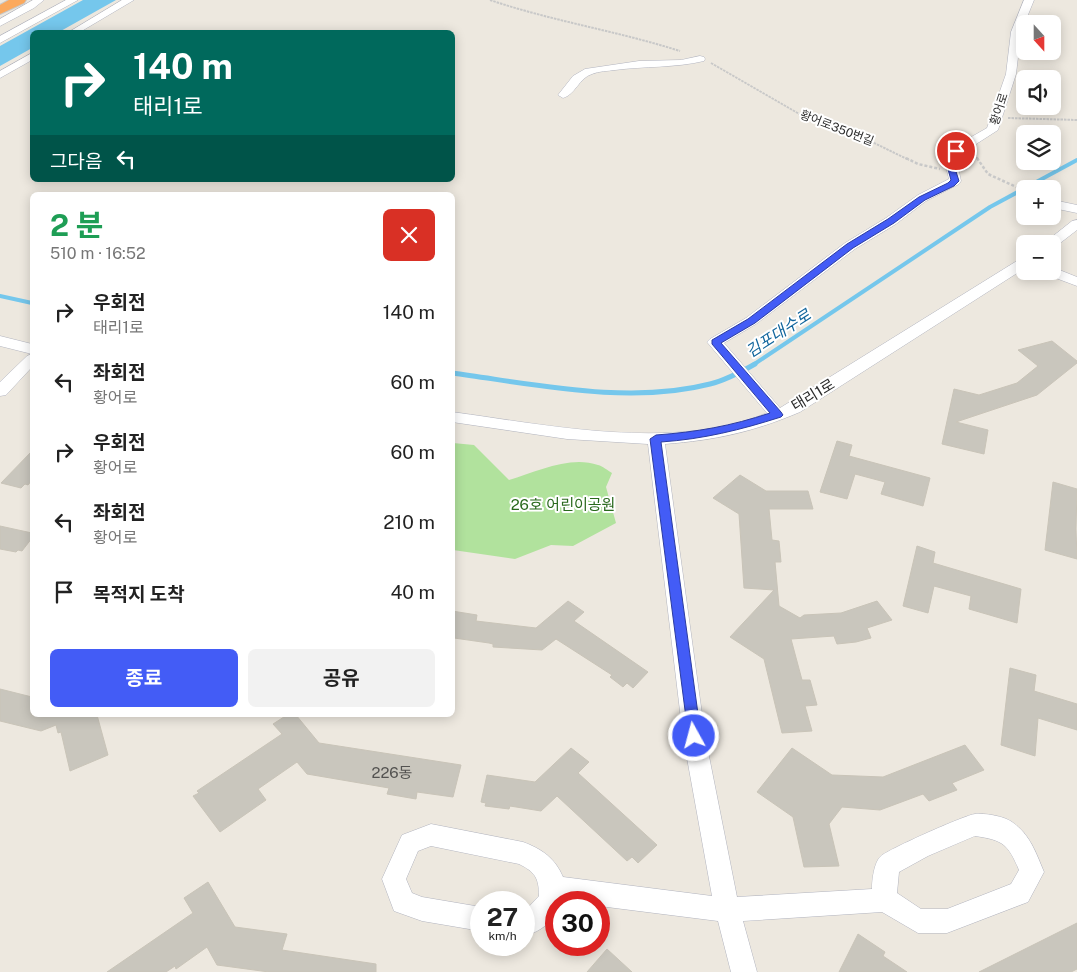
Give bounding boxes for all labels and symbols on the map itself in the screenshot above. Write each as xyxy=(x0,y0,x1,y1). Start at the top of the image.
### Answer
north arrow xyxy=(1016,15,1061,60)
street label: 황어로 xyxy=(987,91,1011,127)
street label: 황어로350번길 xyxy=(798,108,876,148)
pin xyxy=(935,130,977,172)
water label: 김포대수로 xyxy=(742,305,815,361)
street label: 태리1로 xyxy=(788,375,837,414)
park label: 26호 어린이공원 xyxy=(511,496,615,513)
position arrow xyxy=(667,709,719,761)
house number: 226동 xyxy=(371,764,413,781)
speed limit sign: 30 xyxy=(545,891,610,956)

